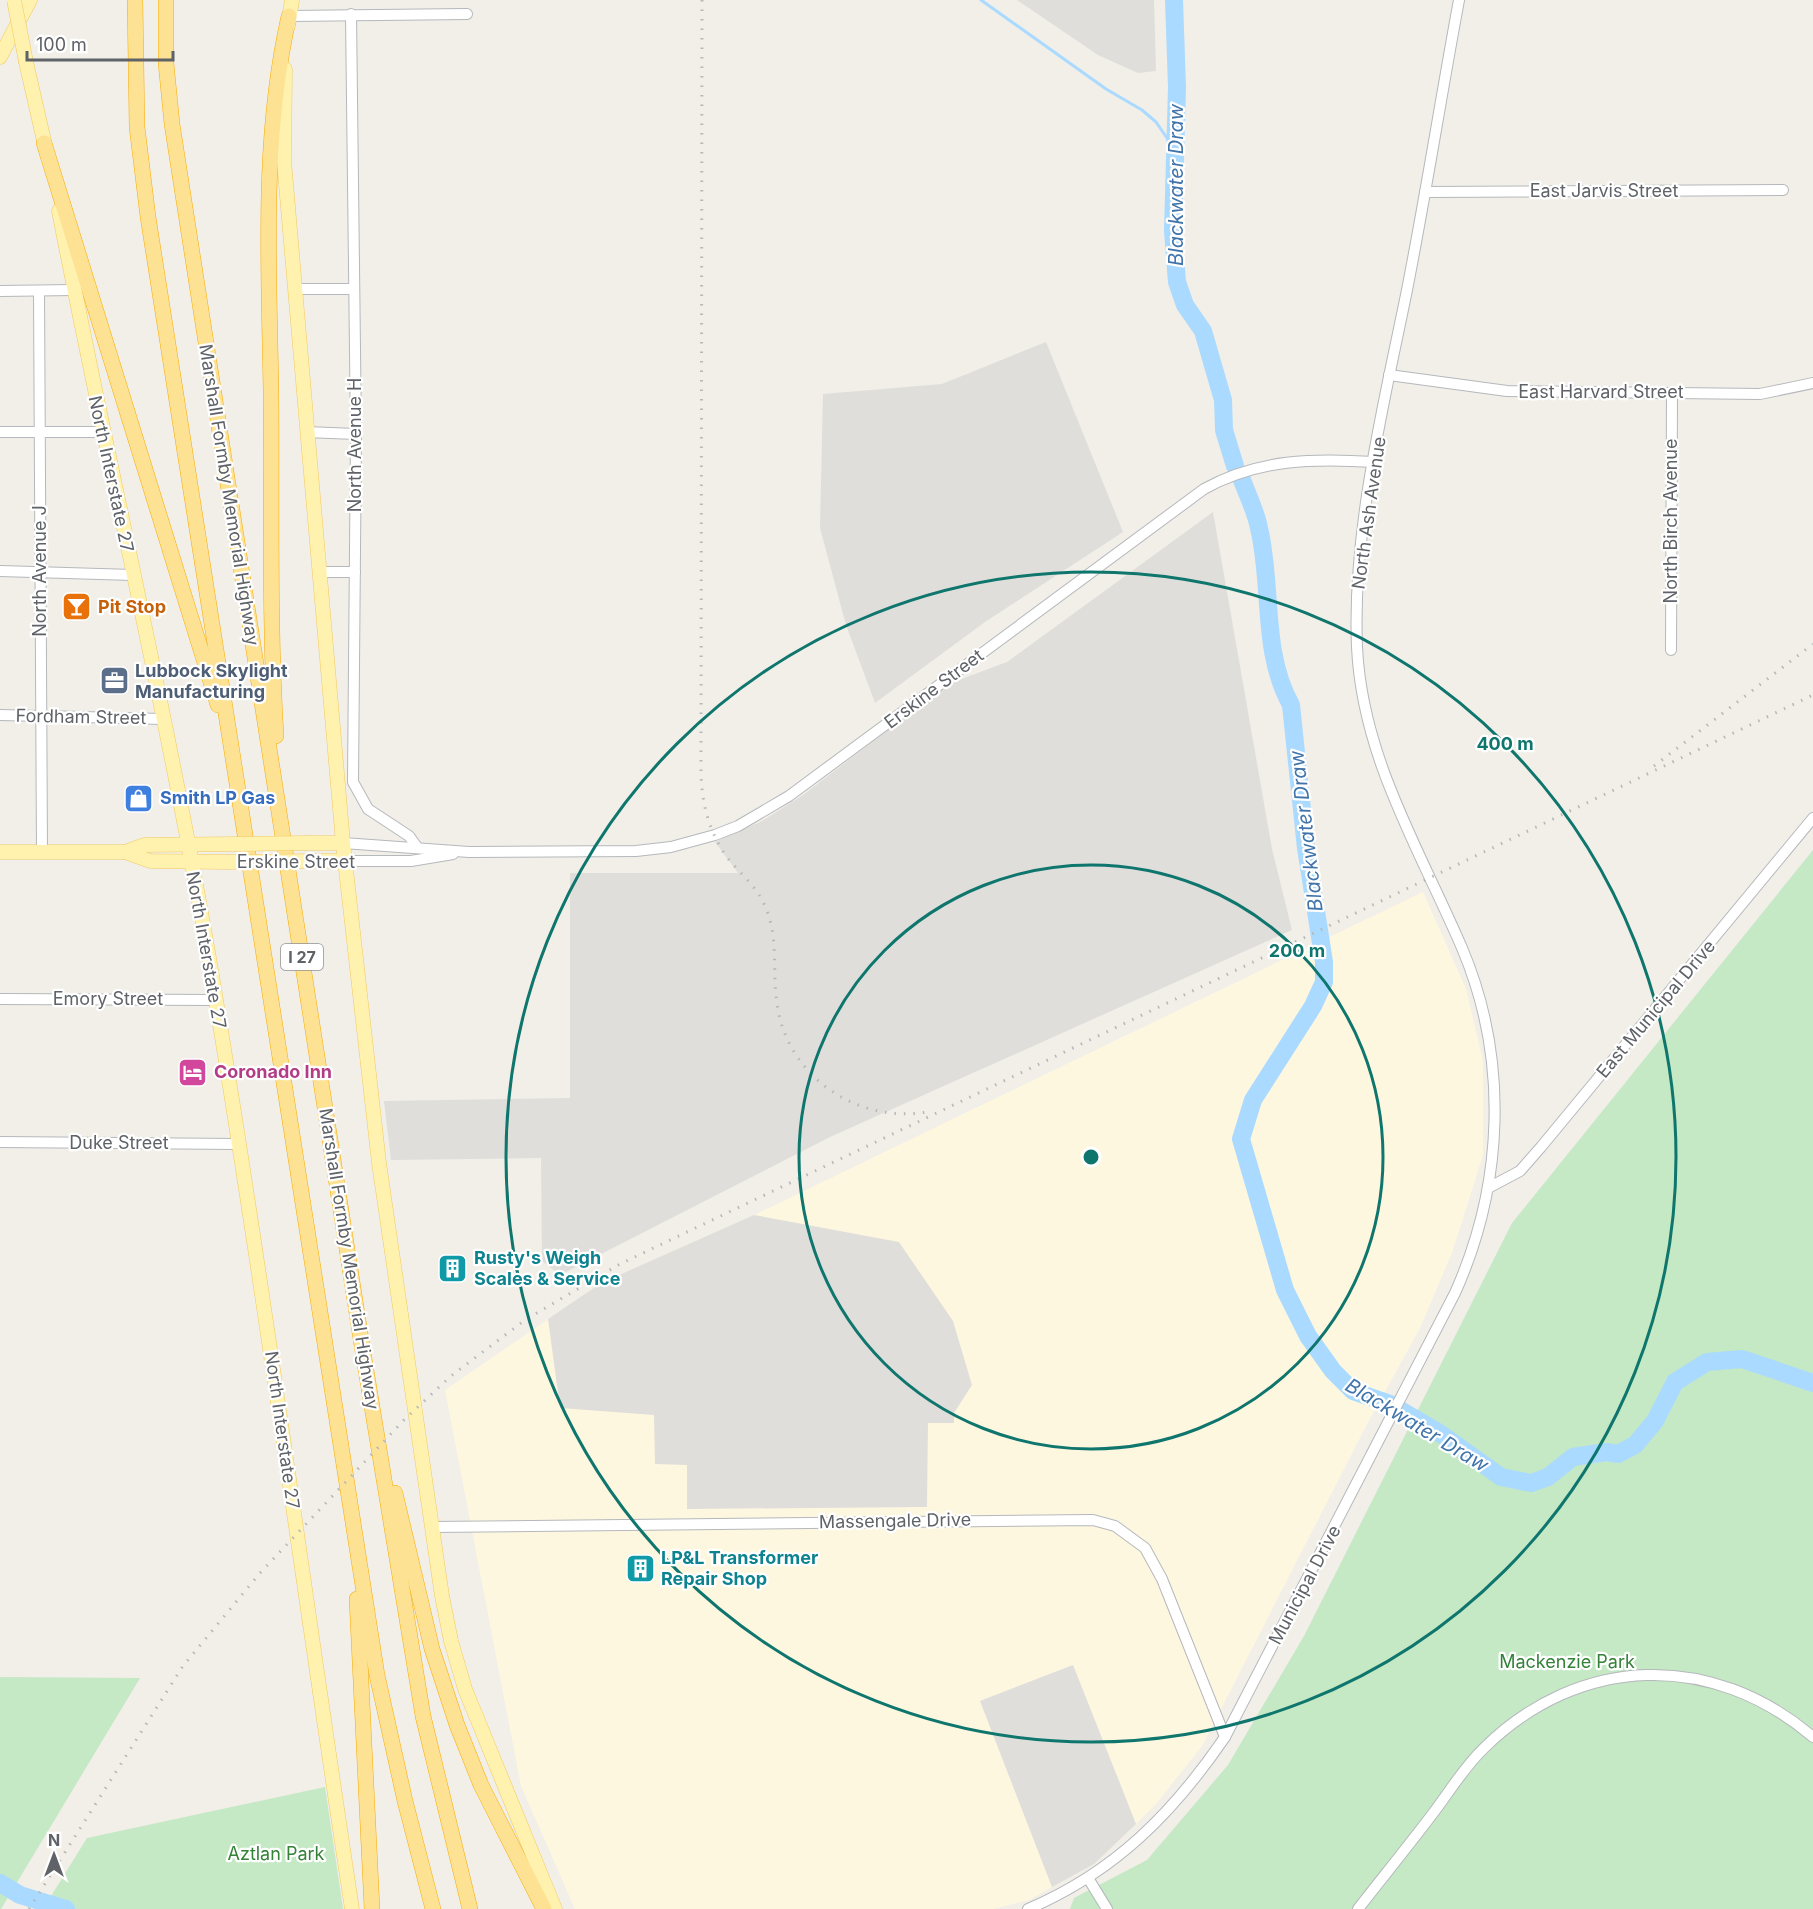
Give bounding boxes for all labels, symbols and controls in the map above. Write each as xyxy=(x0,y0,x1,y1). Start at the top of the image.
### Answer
scale bar xyxy=(27,24,172,62)
text: 100 m xyxy=(36,34,87,55)
water label: Blackwater Draw xyxy=(1164,103,1188,266)
street label: East Jarvis Street xyxy=(1530,180,1678,201)
street label: Marshall Formby Memorial Highway xyxy=(195,343,264,647)
street label: North Avenue H xyxy=(344,378,365,512)
street label: East Harvard Street xyxy=(1518,381,1684,402)
street label: North Interstate 27 xyxy=(85,394,138,554)
street label: North Ash Avenue xyxy=(1347,435,1390,591)
street label: North Birch Avenue xyxy=(1660,439,1681,603)
street label: North Avenue J xyxy=(29,505,50,637)
bar icon: Pit Stop xyxy=(61,591,93,623)
place label: Pit Stop xyxy=(98,596,166,617)
street label: Erskine Street xyxy=(880,645,987,733)
place label: Lubbock Skylight Manufacturing xyxy=(135,660,288,702)
office icon: Lubbock Skylight Manufacturing xyxy=(98,665,130,697)
street label: Fordham Street xyxy=(16,705,147,728)
text: 400 m xyxy=(1476,733,1534,754)
water label: Blackwater Draw xyxy=(1284,748,1328,913)
shop icon: Smith LP Gas xyxy=(123,782,155,814)
place label: Smith LP Gas xyxy=(160,787,275,808)
street label: Erskine Street xyxy=(237,851,355,872)
street label: North Interstate 27 xyxy=(182,870,231,1030)
street label: East Municipal Drive xyxy=(1592,936,1719,1082)
text: 200 m xyxy=(1269,940,1325,961)
road number: I 27 xyxy=(281,944,323,970)
street label: Emory Street xyxy=(53,988,163,1009)
hotel icon: Coronado Inn xyxy=(177,1056,209,1088)
place label: Coronado Inn xyxy=(214,1061,332,1082)
street label: Marshall Formby Memorial Highway xyxy=(315,1107,384,1411)
street label: Duke Street xyxy=(69,1132,169,1153)
centre of rings xyxy=(1081,1147,1101,1167)
place label: Rusty's Weigh Scales & Service xyxy=(474,1247,621,1289)
building icon: Rusty's Weigh Scales & Service xyxy=(437,1252,469,1284)
street label: North Interstate 27 xyxy=(261,1350,304,1510)
water label: Blackwater Draw xyxy=(1341,1373,1493,1477)
street label: Massengale Drive xyxy=(819,1509,971,1532)
street label: Municipal Drive xyxy=(1264,1522,1345,1648)
place label: LP&L Transformer Repair Shop xyxy=(661,1547,818,1589)
building icon: LP&L Transformer Repair Shop xyxy=(624,1552,656,1584)
park label: Mackenzie Park xyxy=(1499,1651,1635,1672)
north arrow xyxy=(24,1825,84,1885)
text: N xyxy=(48,1830,60,1850)
park label: Aztlan Park xyxy=(228,1843,325,1864)

